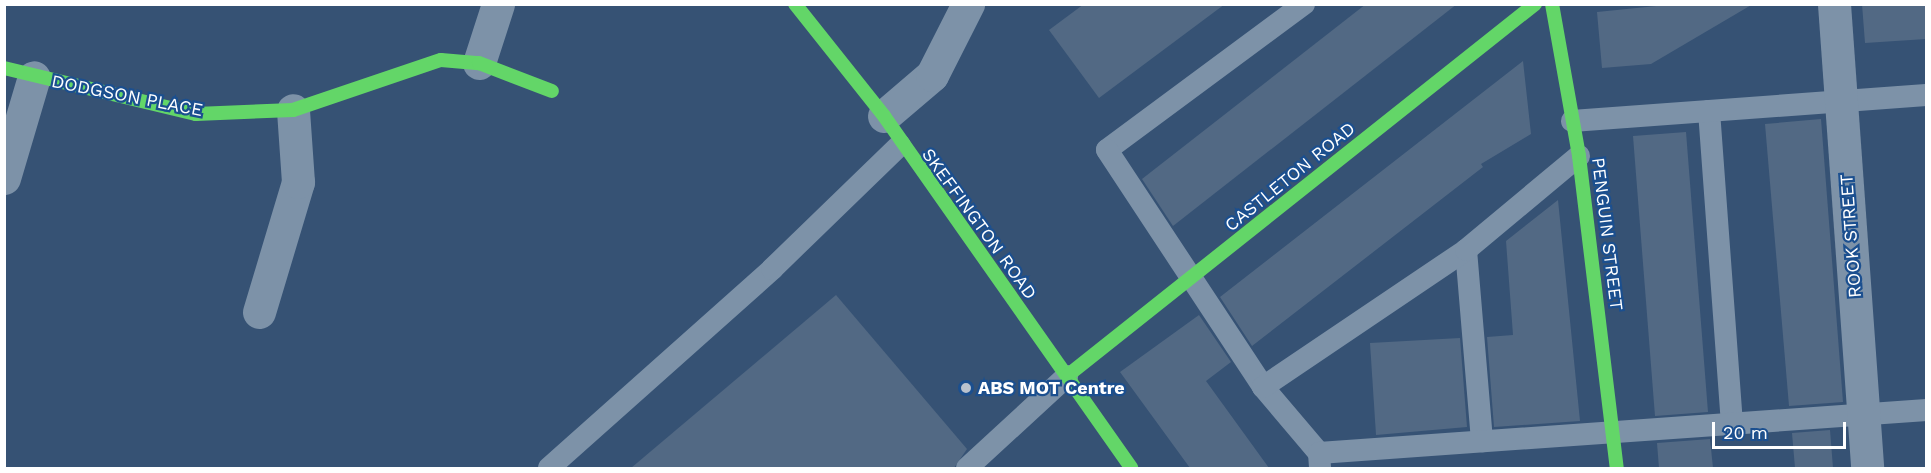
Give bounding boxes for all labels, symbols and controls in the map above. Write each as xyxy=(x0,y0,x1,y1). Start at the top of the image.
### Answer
street label: DODGSON PLACE xyxy=(49,71,205,121)
street label: CASTLETON ROAD xyxy=(1221,118,1359,236)
street label: SKEFFINGTON ROAD xyxy=(917,144,1041,304)
street label: PENGUIN STREET xyxy=(1587,156,1627,312)
street label: ROOK STREET xyxy=(1836,173,1866,299)
place label: ABS MOT Centre xyxy=(978,377,1125,399)
marker: ABS MOT Centre xyxy=(959,381,973,395)
scale bar xyxy=(1715,410,1848,448)
text: 20 m xyxy=(1723,422,1768,443)

